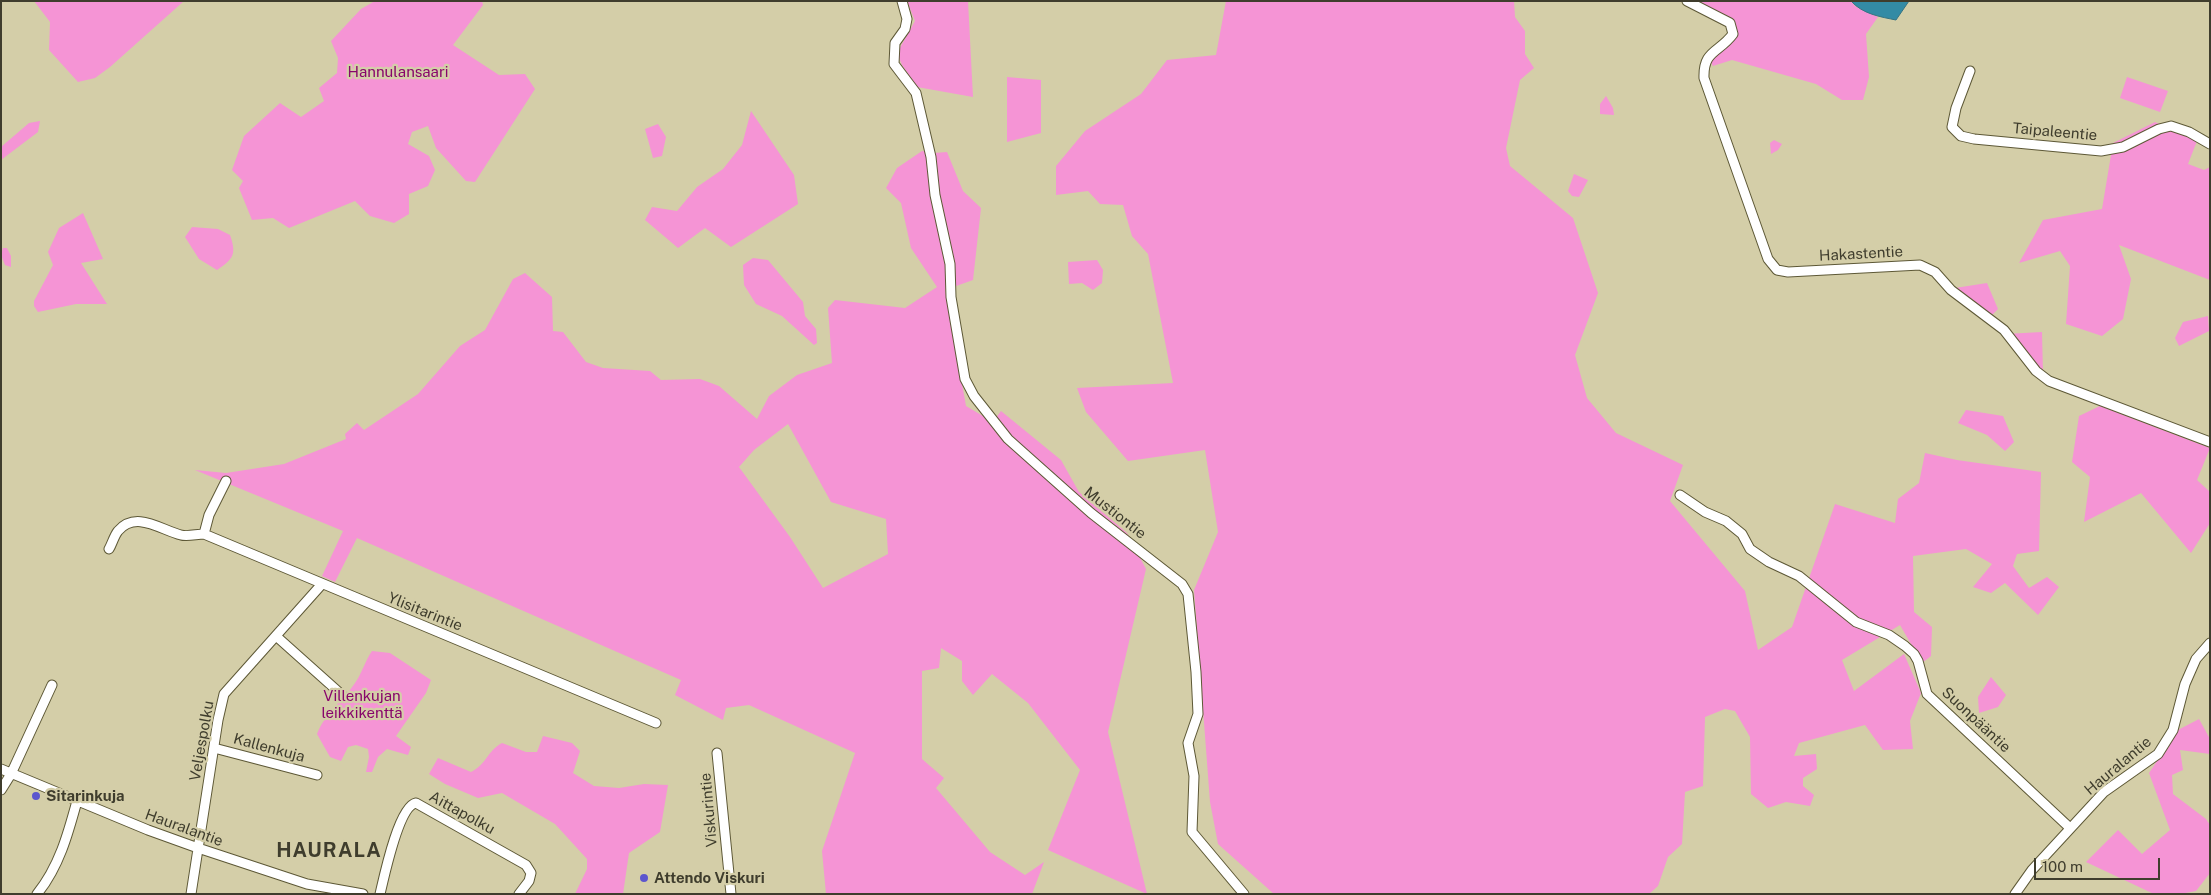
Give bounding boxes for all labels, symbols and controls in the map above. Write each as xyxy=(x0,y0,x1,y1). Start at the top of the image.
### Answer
park label: Hannulansaari xyxy=(348,63,448,81)
street label: Taipaleentie xyxy=(2012,119,2098,145)
street label: Hakastentie xyxy=(1819,243,1903,265)
street label: Mustiontie xyxy=(1080,483,1150,543)
street label: Ylisitarintie xyxy=(385,589,465,635)
street label: Suonpääntie xyxy=(1938,684,2014,756)
park label: Villenkujan leikkikenttä xyxy=(321,687,403,722)
street label: Veljespolku xyxy=(186,699,218,783)
street label: Kallenkuja xyxy=(231,730,307,766)
street label: Hauralantie xyxy=(2081,733,2155,799)
street label: Viskurintie xyxy=(697,772,721,848)
place label: Sitarinkuja xyxy=(46,787,125,805)
street label: Aittapolku xyxy=(426,788,498,838)
marker: Sitarinkuja xyxy=(30,790,42,802)
street label: Hauralantie xyxy=(143,806,225,850)
district label: HAURALA xyxy=(275,839,383,863)
scale bar xyxy=(2036,848,2162,880)
text: 100 m xyxy=(2042,858,2083,875)
place label: Attendo Viskuri xyxy=(654,869,765,887)
marker: Attendo Viskuri xyxy=(638,872,650,884)

